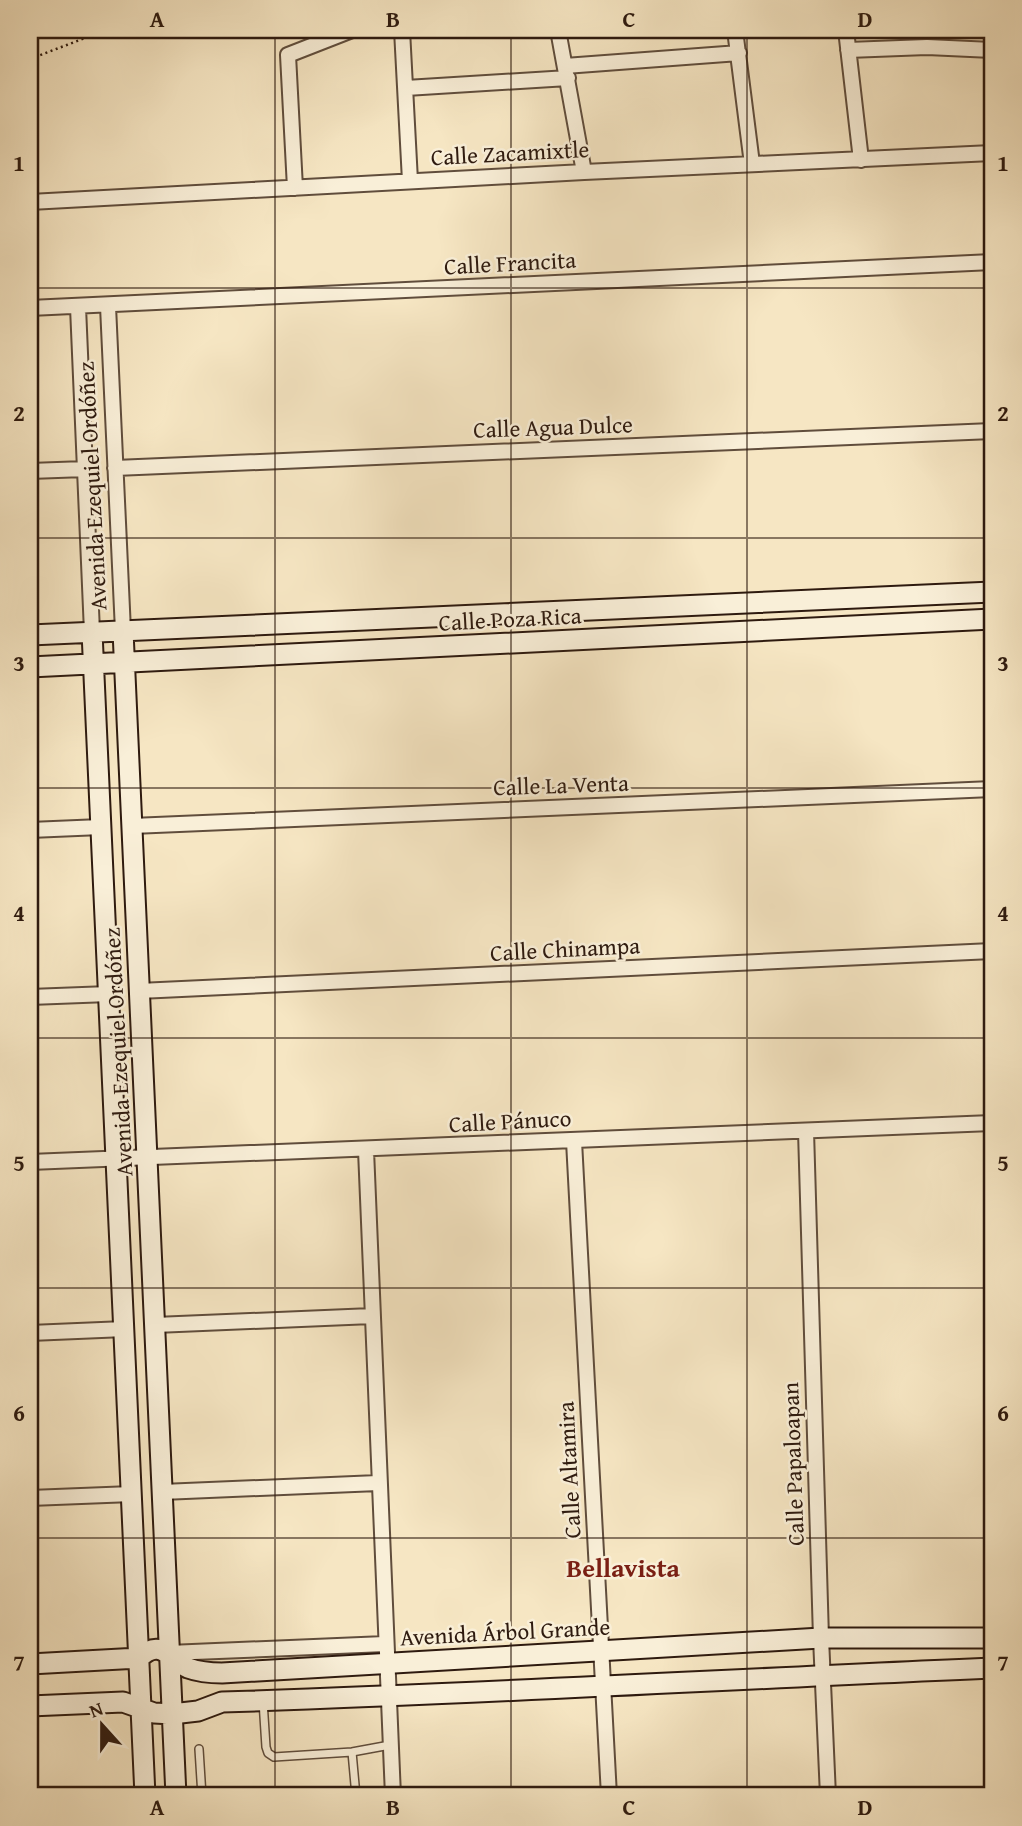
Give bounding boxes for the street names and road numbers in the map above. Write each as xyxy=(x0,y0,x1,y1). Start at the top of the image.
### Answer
street label: Calle Zacamixtle xyxy=(430,132,590,173)
street label: Calle Francita xyxy=(443,243,577,282)
street label: Avenida Ezequiel Ordóñez xyxy=(69,361,114,611)
street label: Calle Agua Dulce xyxy=(473,407,633,446)
street label: Calle Poza Rica xyxy=(438,598,582,639)
street label: Calle La Venta xyxy=(493,766,629,803)
street label: Avenida Ezequiel Ordóñez xyxy=(95,927,140,1177)
street label: Calle Chinampa xyxy=(489,928,641,969)
street label: Calle Pánuco xyxy=(448,1101,572,1140)
street label: Calle Papaloapan xyxy=(773,1381,812,1547)
street label: Calle Altamira xyxy=(548,1401,589,1539)
street label: Avenida Árbol Grande xyxy=(399,1610,611,1653)

